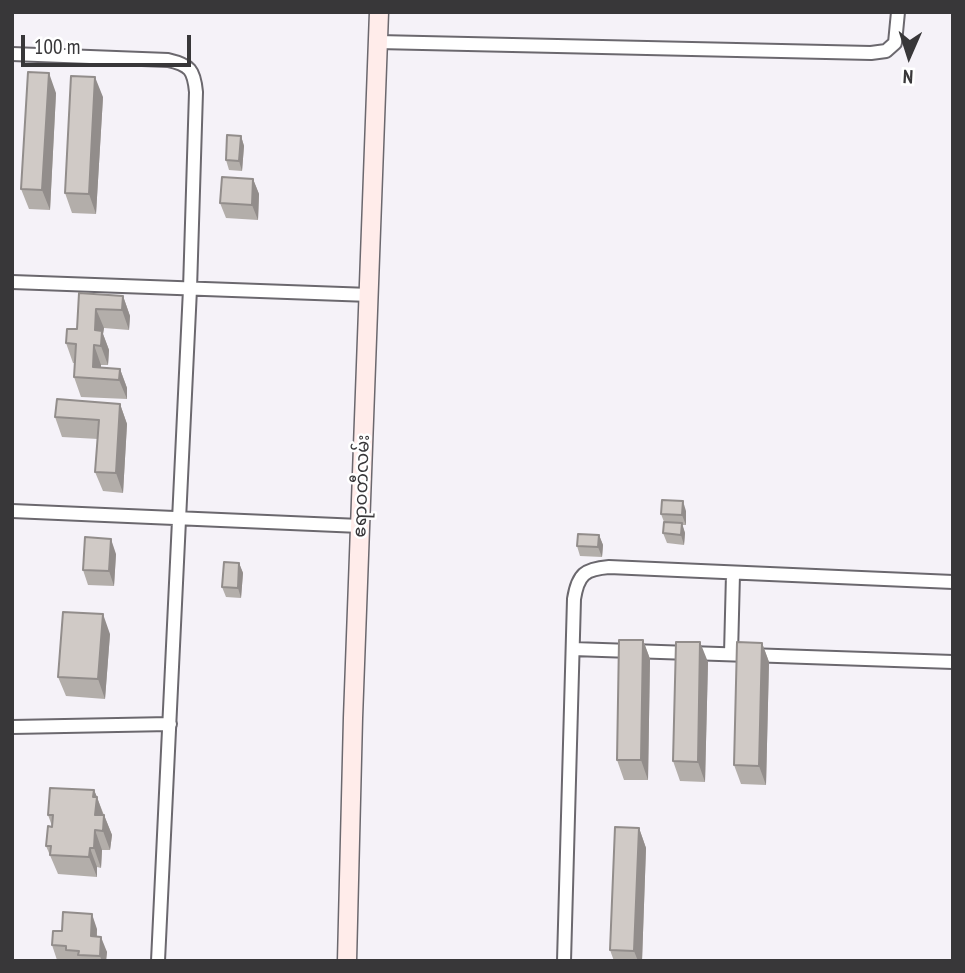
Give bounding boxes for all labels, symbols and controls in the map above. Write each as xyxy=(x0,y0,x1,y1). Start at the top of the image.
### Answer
scale bar xyxy=(24,21,194,65)
north arrow xyxy=(874,21,944,91)
text: 100 m xyxy=(34,33,80,60)
text: N xyxy=(902,65,914,89)
street label: ဧရာဝတီလမ်း xyxy=(349,434,375,538)

